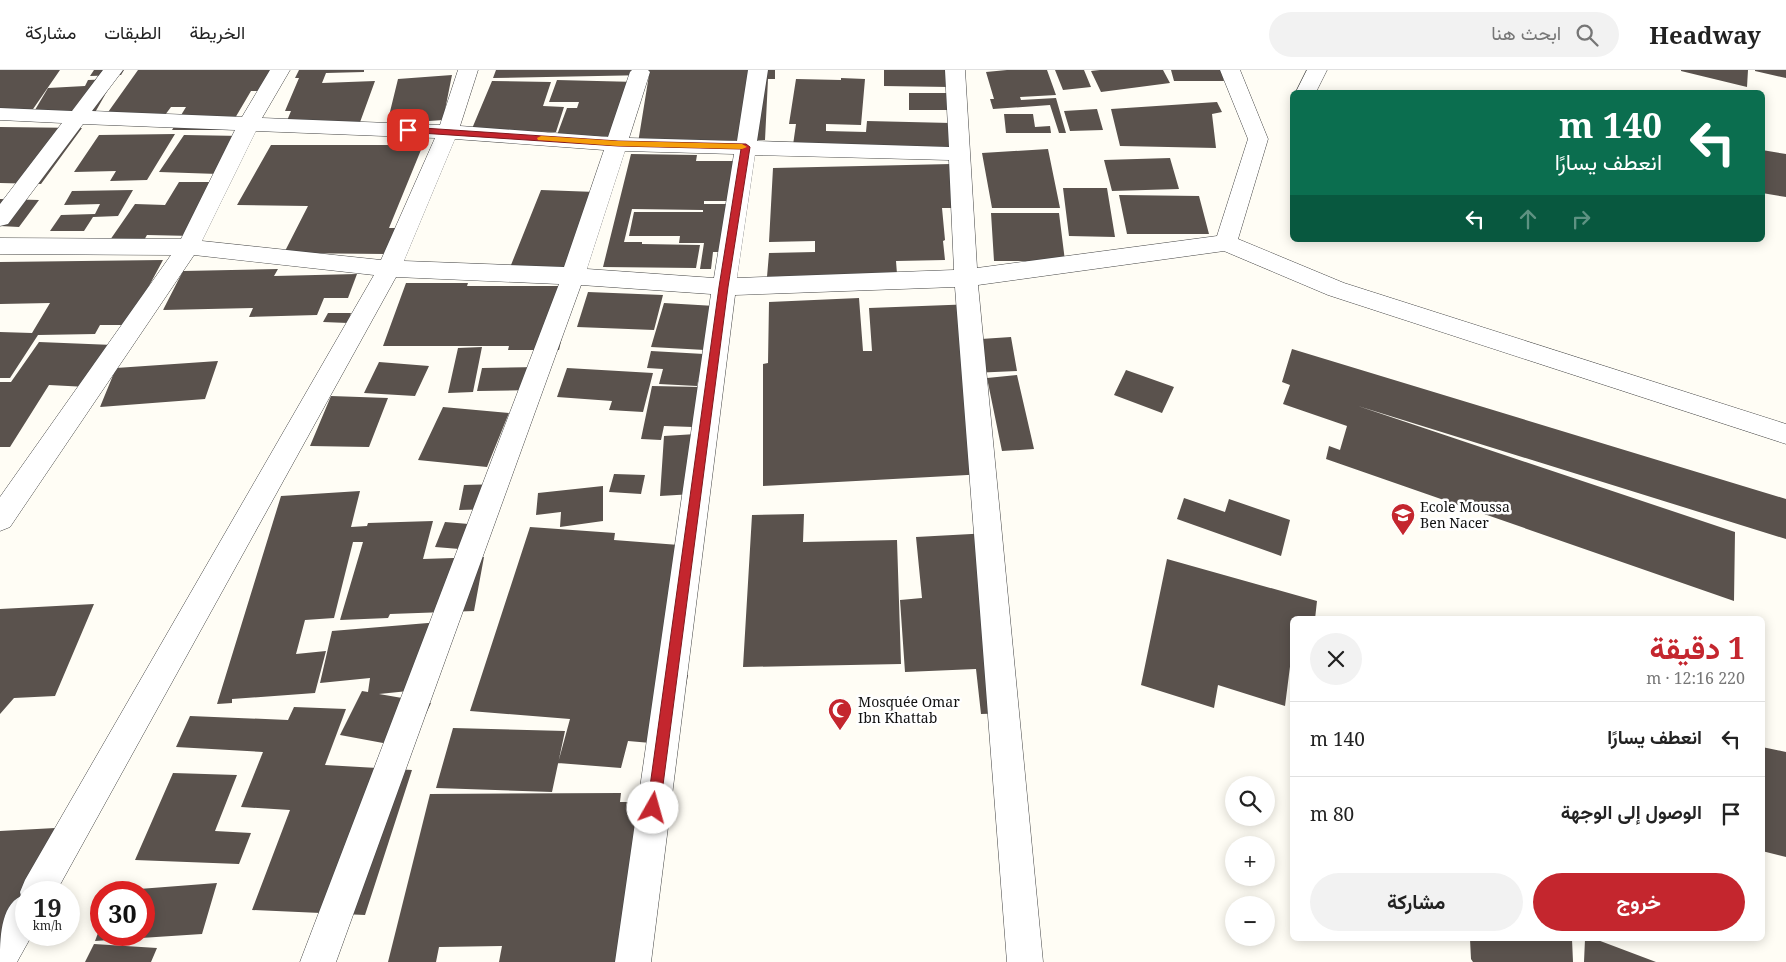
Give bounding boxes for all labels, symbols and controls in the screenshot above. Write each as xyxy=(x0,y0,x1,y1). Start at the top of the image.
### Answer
search box xyxy=(1269,12,1619,57)
text: Headway xyxy=(1649,18,1761,51)
text: مشاركة xyxy=(25,20,76,44)
text: الطبقات xyxy=(104,20,161,44)
text: الخريطة xyxy=(189,20,245,44)
text: ابحث هنا xyxy=(1491,20,1561,46)
icon: search xyxy=(1573,21,1601,49)
text: 140 m xyxy=(1559,101,1662,148)
pin xyxy=(387,109,429,151)
icon: left xyxy=(1680,110,1745,175)
icon: arrive xyxy=(394,116,422,144)
text: انعطف يسارًا xyxy=(1555,146,1662,176)
icon: left xyxy=(1461,205,1489,233)
icon: ahead xyxy=(1514,205,1542,233)
icon: right xyxy=(1567,205,1595,233)
place label: Ecole Moussa Ben Nacer xyxy=(1420,497,1510,532)
school or university icon: Ecole Moussa Ben Nacer xyxy=(1390,502,1416,536)
text: 1 دقيقة xyxy=(1650,627,1745,668)
button: close xyxy=(1310,633,1362,685)
text: 220 m · 12:16 xyxy=(1646,667,1745,689)
place label: Mosquée Omar Ibn Khattab xyxy=(858,692,960,727)
mosque icon: Mosquée Omar Ibn Khattab xyxy=(827,697,853,731)
text: انعطف يسارًا xyxy=(1607,724,1702,750)
icon: left xyxy=(1717,725,1745,753)
text: 140 m xyxy=(1310,726,1365,752)
map controls xyxy=(1225,776,1275,946)
button: search xyxy=(1225,776,1275,826)
position arrow xyxy=(626,781,678,833)
text: الوصول إلى الوجهة xyxy=(1561,799,1702,825)
icon: arrive xyxy=(1717,800,1745,828)
text: 80 m xyxy=(1310,801,1354,827)
button: + xyxy=(1225,836,1275,886)
button: مشاركة xyxy=(1310,873,1523,931)
button: خروج xyxy=(1533,873,1745,931)
speed limit sign: 30 xyxy=(90,881,155,946)
text: 19 xyxy=(33,890,62,924)
button: − xyxy=(1225,896,1275,946)
text: km/h xyxy=(33,917,62,934)

